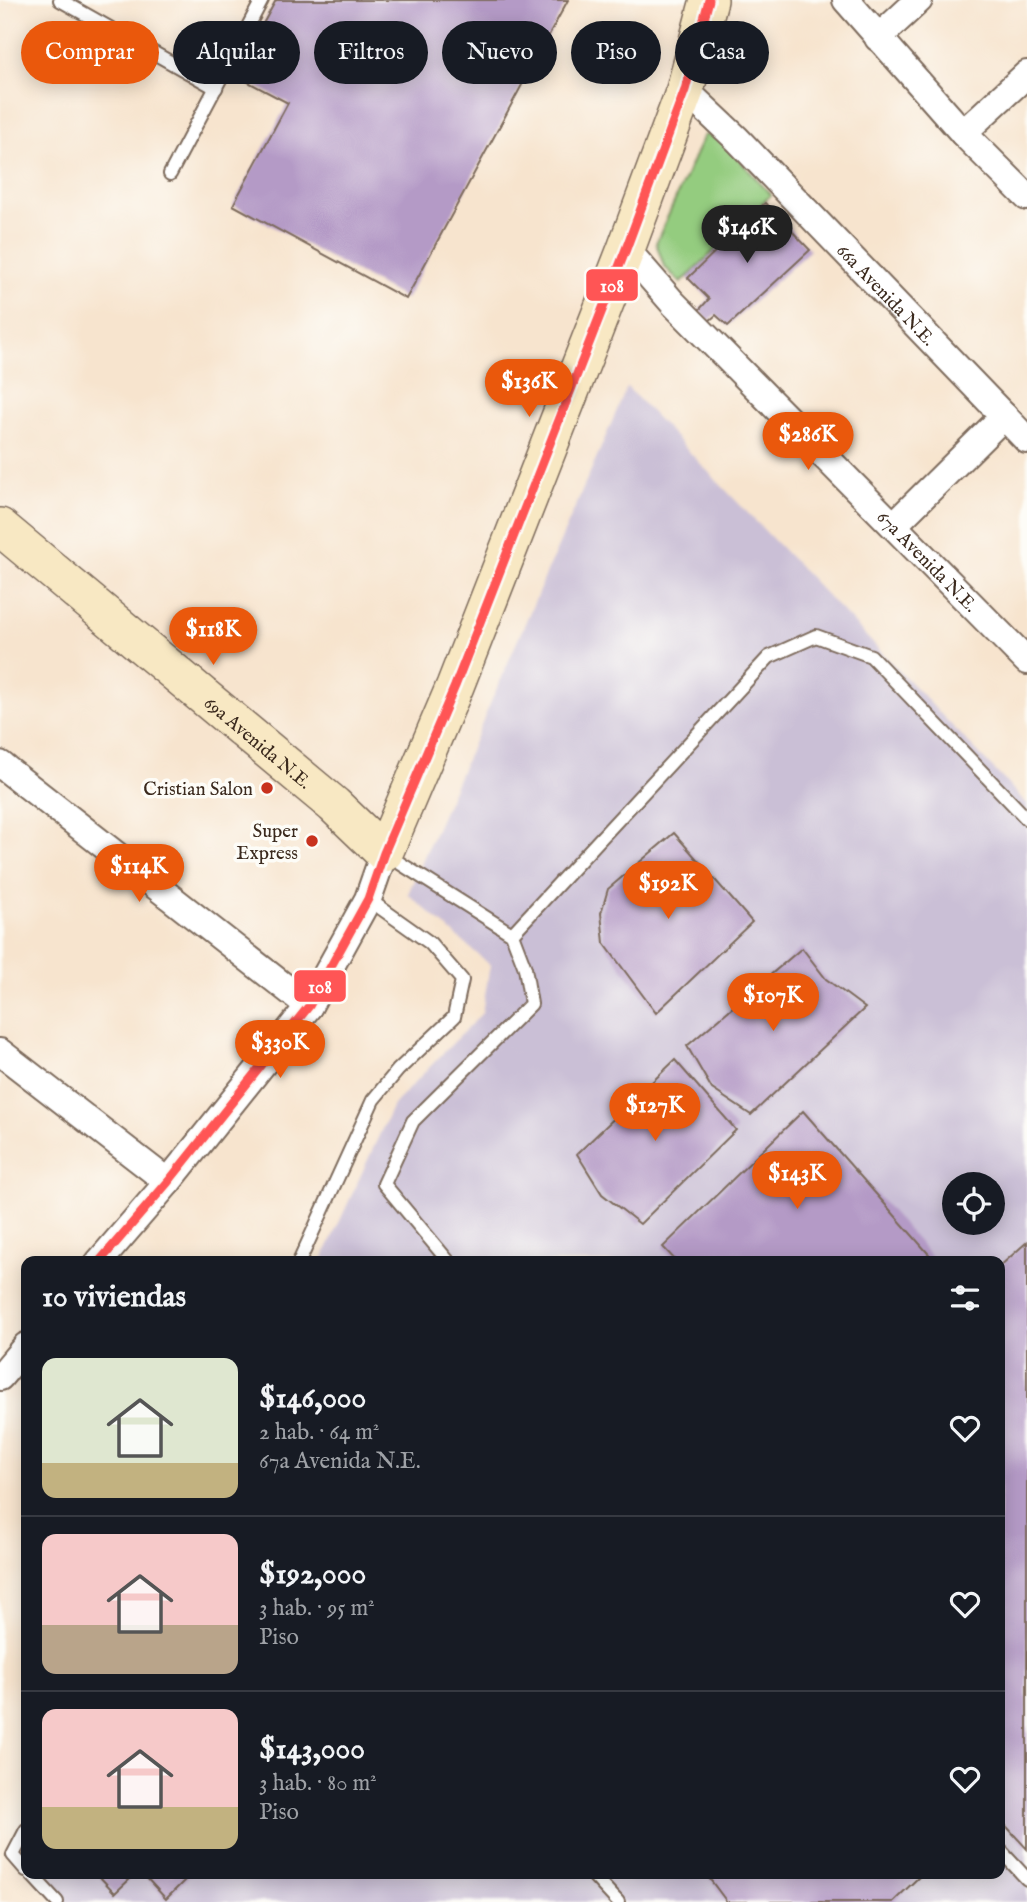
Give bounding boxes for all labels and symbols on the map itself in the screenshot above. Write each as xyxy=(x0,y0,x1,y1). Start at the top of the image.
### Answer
pin: $146K xyxy=(698,205,796,265)
street label: 66a Avenida N.E. xyxy=(830,239,940,352)
line badge: 108 xyxy=(585,268,639,302)
text: 108 xyxy=(600,275,624,299)
pin: $136K xyxy=(480,360,578,419)
pin: $286K xyxy=(759,412,857,472)
street label: 67a Avenida N.E. xyxy=(871,506,982,618)
pin: $118K xyxy=(164,608,262,667)
street label: 69a Avenida N.E. xyxy=(198,692,316,795)
place label: Cristian Salon xyxy=(143,778,253,802)
marker: Cristian Salon xyxy=(259,780,275,796)
place label: Super Express xyxy=(236,820,298,866)
marker: Super Express xyxy=(304,833,320,849)
pin: $114K xyxy=(90,844,188,904)
pin: $192K xyxy=(619,862,717,921)
line badge: 108 xyxy=(293,969,347,1003)
pin: $107K xyxy=(724,974,822,1033)
text: 108 xyxy=(308,976,332,1000)
pin: $330K xyxy=(231,1020,329,1080)
pin: $127K xyxy=(606,1084,704,1143)
pin: $143K xyxy=(748,1152,846,1211)

